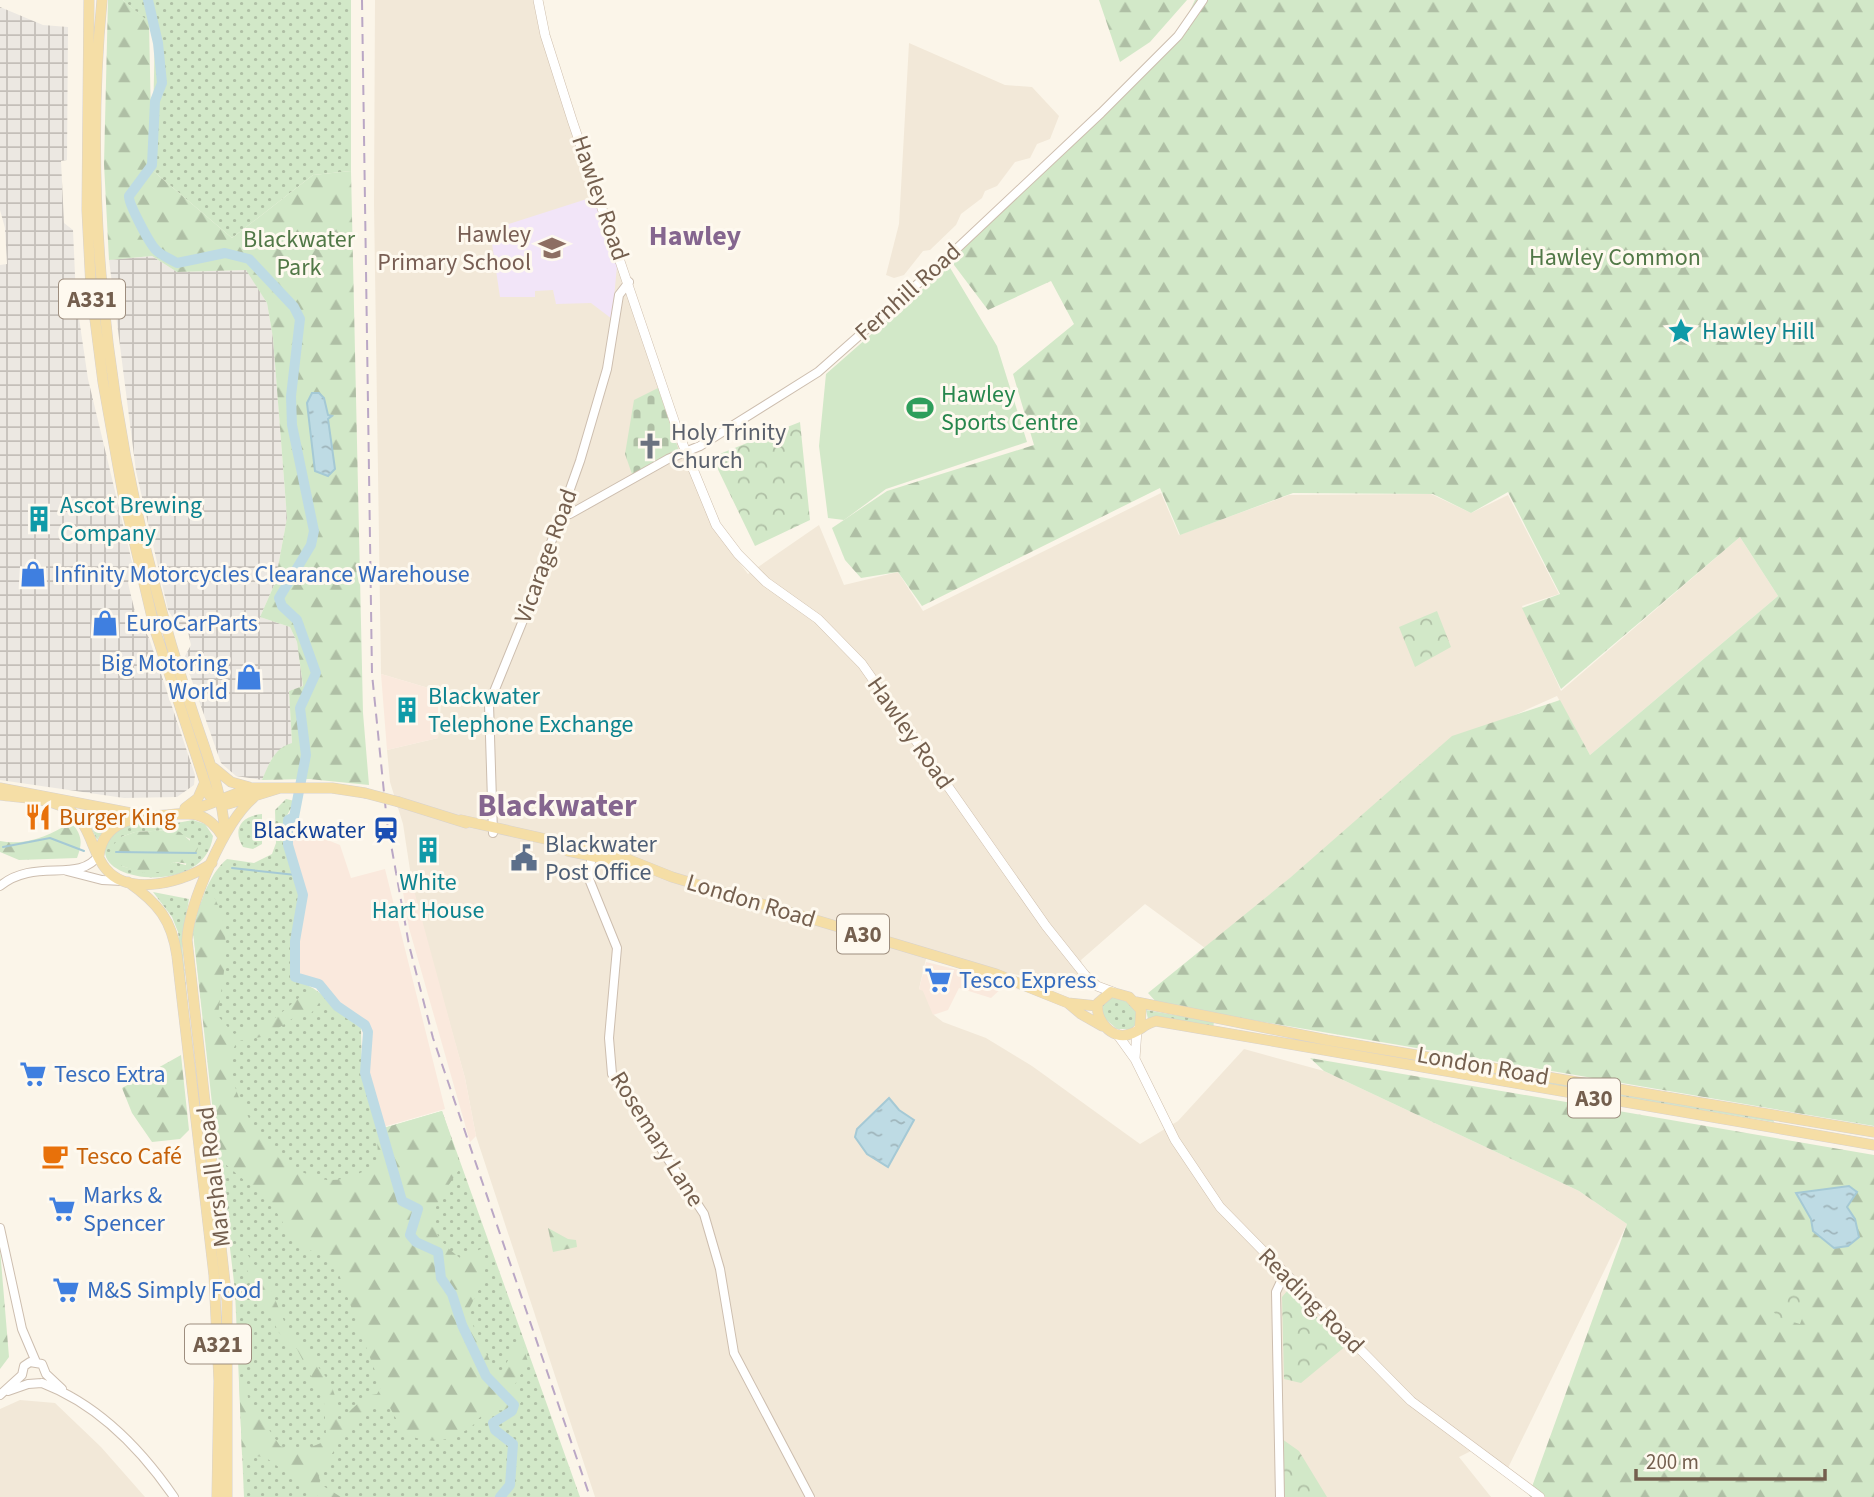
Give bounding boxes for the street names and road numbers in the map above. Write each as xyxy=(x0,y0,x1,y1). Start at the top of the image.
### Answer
street label: Hawley Road xyxy=(562,131,638,265)
street label: Fernhill Road xyxy=(847,235,969,349)
road number: A331 xyxy=(59,280,125,318)
street label: Vicarage Road xyxy=(505,484,587,628)
street label: Hawley Road xyxy=(858,669,962,797)
street label: London Road xyxy=(682,865,820,937)
road number: A30 xyxy=(837,914,889,953)
street label: London Road xyxy=(1414,1037,1552,1095)
street label: Rosemary Lane xyxy=(601,1064,713,1214)
road number: A30 xyxy=(1568,1078,1620,1118)
street label: Marshall Road xyxy=(188,1105,240,1249)
street label: Reading Road xyxy=(1250,1240,1372,1362)
road number: A321 xyxy=(185,1324,251,1364)

